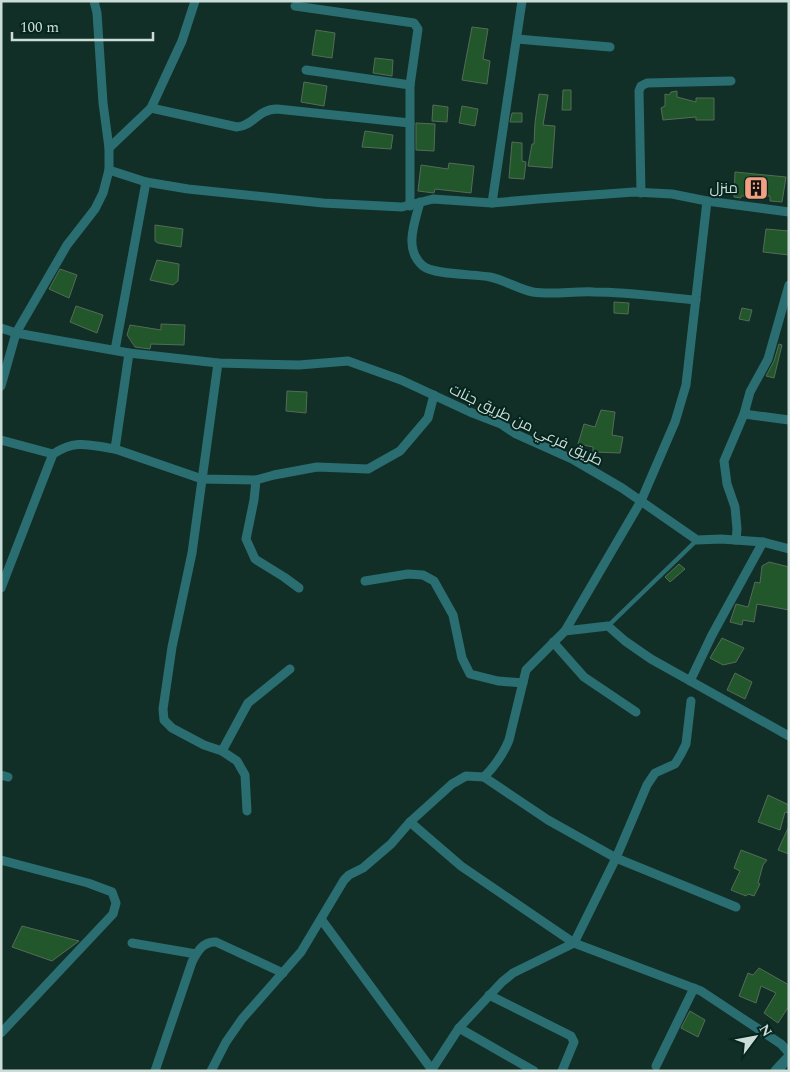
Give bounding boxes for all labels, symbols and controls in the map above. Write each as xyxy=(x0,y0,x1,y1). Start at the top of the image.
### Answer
scale bar xyxy=(12,10,154,42)
text: 100 m xyxy=(20,16,59,39)
building icon: منزل xyxy=(743,175,769,201)
place label: منزل xyxy=(709,177,738,200)
street label: طريق فرعي من طريق جنات xyxy=(445,378,607,472)
north arrow xyxy=(730,1012,780,1062)
text: N xyxy=(754,1020,778,1041)

